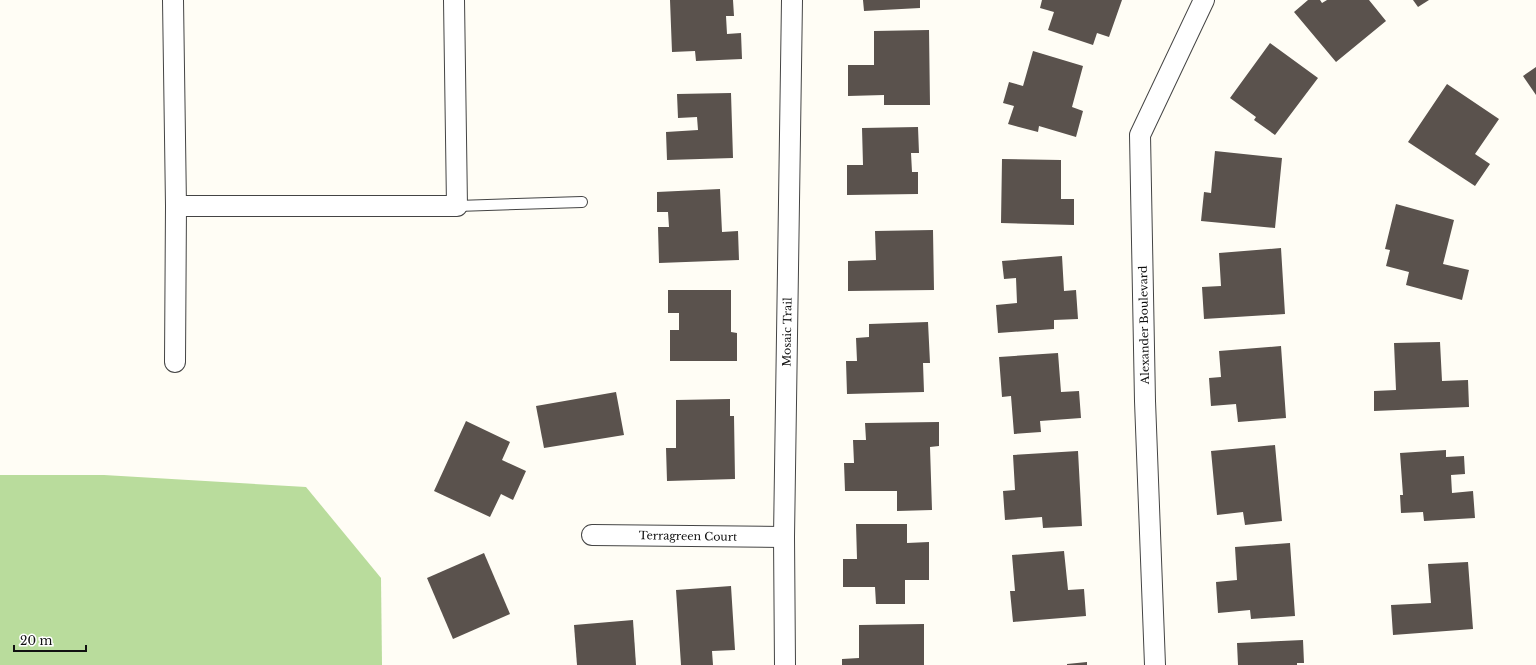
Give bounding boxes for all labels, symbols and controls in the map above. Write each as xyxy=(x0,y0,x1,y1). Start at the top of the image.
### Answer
street label: Alexander Boulevard xyxy=(1136,265,1152,385)
street label: Mosaic Trail xyxy=(779,297,795,367)
street label: Terragreen Court xyxy=(639,528,738,544)
scale bar xyxy=(14,627,86,653)
text: 20 m xyxy=(20,633,52,648)

